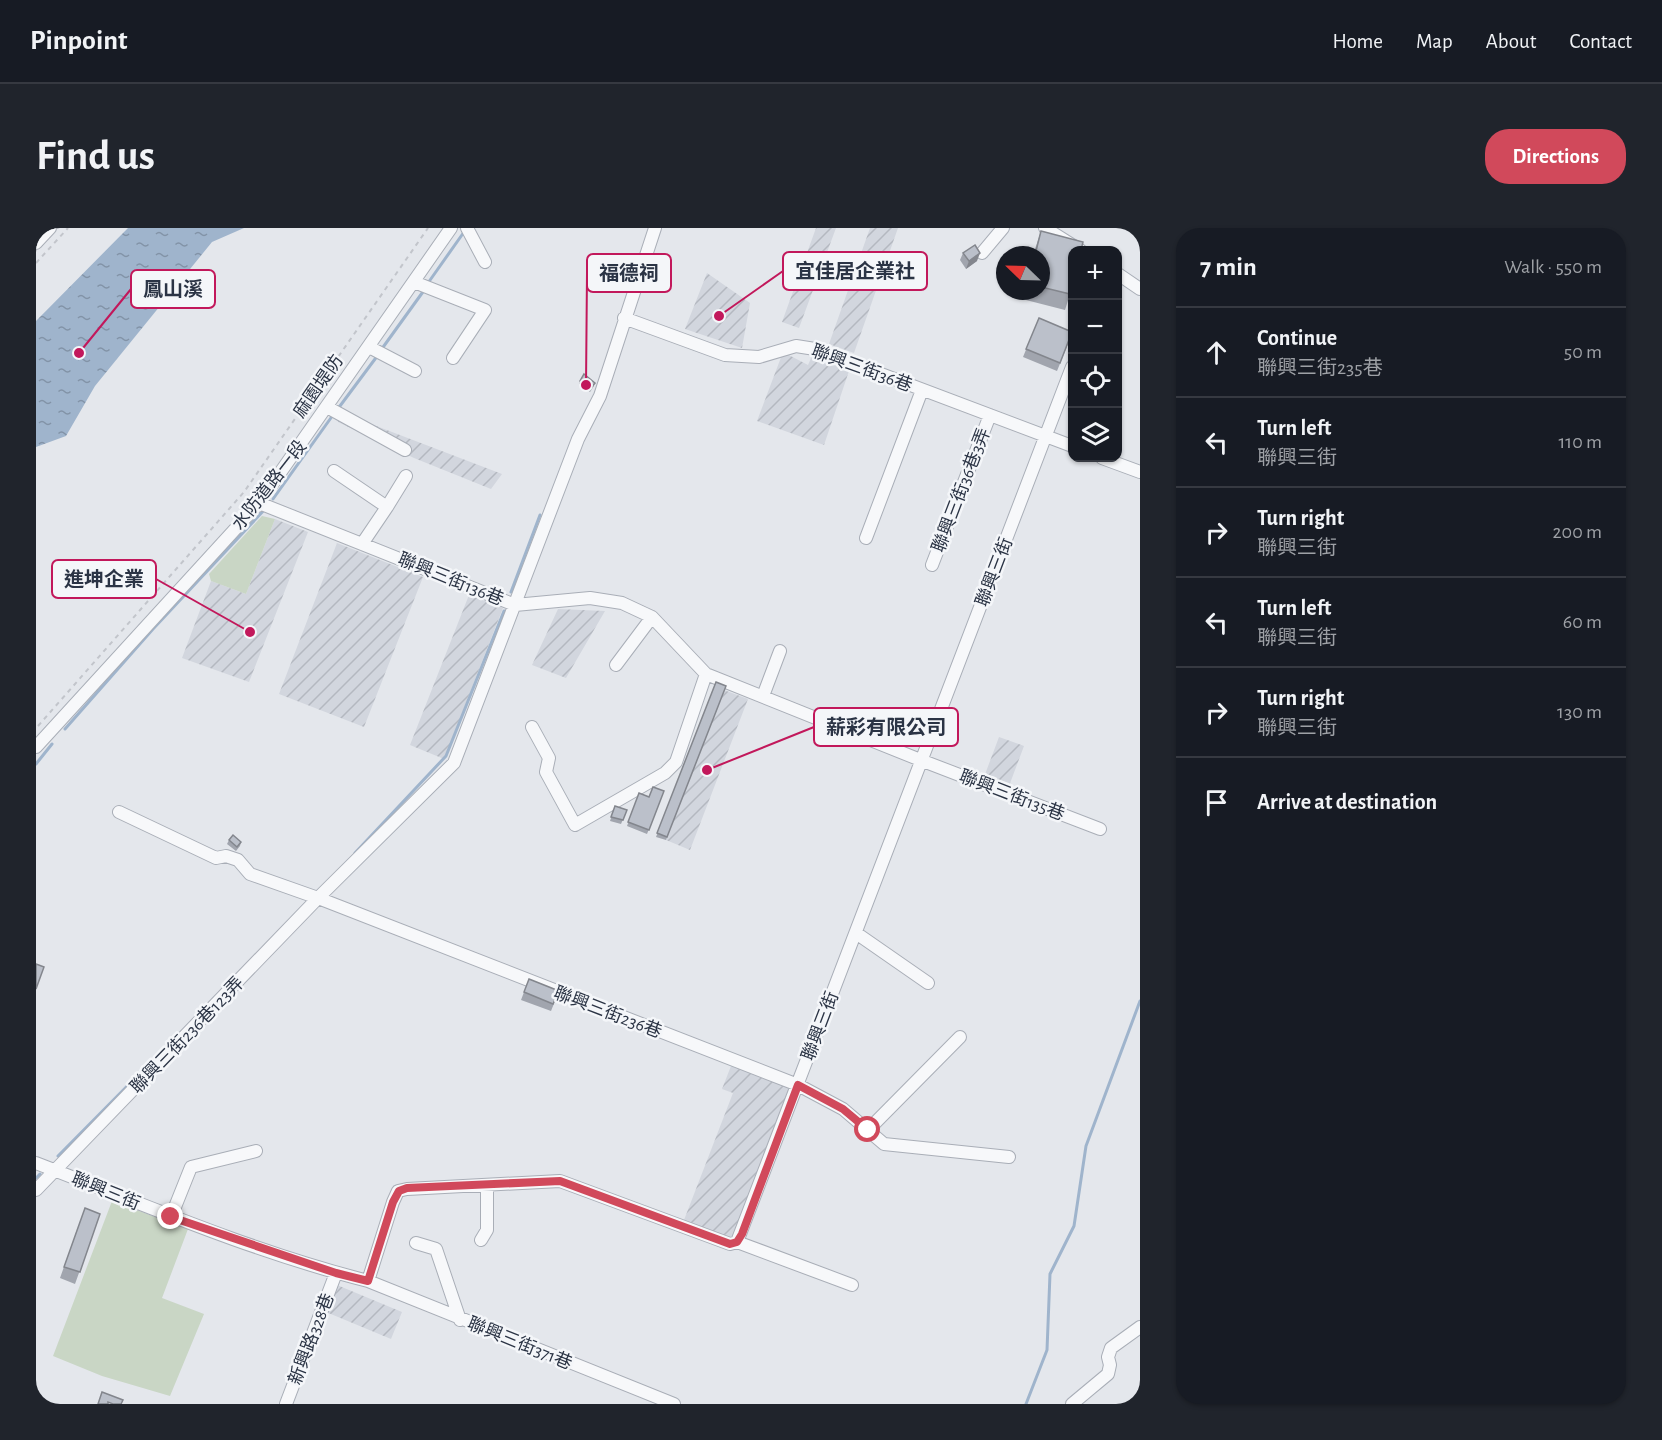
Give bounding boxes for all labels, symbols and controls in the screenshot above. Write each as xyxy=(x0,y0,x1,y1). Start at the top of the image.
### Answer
text: Pinpoint xyxy=(30,27,128,55)
text: Home xyxy=(1332,31,1383,52)
text: Map xyxy=(1416,31,1453,52)
text: About xyxy=(1486,31,1536,52)
text: Contact xyxy=(1569,31,1632,52)
button: Directions xyxy=(1485,129,1626,184)
text: Find us xyxy=(36,135,155,177)
north arrow xyxy=(996,246,1050,300)
map controls xyxy=(1068,246,1122,462)
button: + xyxy=(1068,246,1122,300)
callout: 宜佳居企業社 xyxy=(783,252,927,290)
callout: 福德祠 xyxy=(587,254,671,292)
text: 7 min xyxy=(1200,254,1257,280)
text: Walk · 550 m xyxy=(1504,257,1602,277)
text: 宜佳居企業社 xyxy=(795,260,915,282)
text: 福德祠 xyxy=(599,262,659,284)
callout: 鳳山溪 xyxy=(131,270,215,308)
text: 鳳山溪 xyxy=(143,279,203,300)
button: − xyxy=(1068,300,1122,354)
text: Continue xyxy=(1257,327,1337,349)
icon: ahead xyxy=(1200,336,1233,369)
street label: 聯興三街36巷 xyxy=(809,340,915,396)
text: 50 m xyxy=(1564,342,1602,362)
street label: 麻園堤防 xyxy=(289,351,347,421)
button: locate xyxy=(1068,354,1122,408)
text: 聯興三街235巷 xyxy=(1257,358,1383,378)
button: layers xyxy=(1068,408,1122,462)
text: Turn left xyxy=(1257,417,1331,439)
street label: 聯興三街36巷3弄 xyxy=(928,425,994,555)
icon: left xyxy=(1200,426,1233,459)
text: 110 m xyxy=(1558,432,1602,452)
street label: 水防道路一段 xyxy=(228,436,310,534)
text: 聯興三街 xyxy=(1257,448,1337,468)
text: Turn right xyxy=(1257,507,1344,529)
icon: right xyxy=(1200,516,1233,549)
text: 200 m xyxy=(1552,522,1602,542)
street label: 聯興三街 xyxy=(972,535,1016,609)
text: 聯興三街 xyxy=(1257,538,1337,558)
street label: 聯興三街136巷 xyxy=(395,549,507,609)
callout: 進坤企業 xyxy=(52,560,156,598)
text: 進坤企業 xyxy=(64,568,144,590)
text: Turn left xyxy=(1257,597,1331,619)
icon: left xyxy=(1200,606,1233,639)
text: 60 m xyxy=(1563,612,1602,632)
text: 聯興三街 xyxy=(1257,628,1337,648)
text: Turn right xyxy=(1257,687,1344,709)
icon: right xyxy=(1200,696,1233,729)
text: 130 m xyxy=(1557,702,1602,722)
callout: 薪彩有限公司 xyxy=(814,708,958,746)
text: 薪彩有限公司 xyxy=(826,716,946,738)
text: 聯興三街 xyxy=(1257,718,1337,738)
street label: 聯興三街135巷 xyxy=(957,766,1067,824)
icon: arrive xyxy=(1200,786,1233,819)
text: Arrive at destination xyxy=(1257,791,1437,813)
street label: 聯興三街236巷123弄 xyxy=(126,973,248,1097)
street label: 聯興三街236巷 xyxy=(551,982,665,1042)
street label: 聯興三街 xyxy=(798,989,842,1063)
route start xyxy=(854,1116,880,1142)
street label: 聯興三街 xyxy=(69,1168,143,1214)
route end xyxy=(157,1203,183,1229)
street label: 新興路328巷 xyxy=(284,1291,338,1387)
street label: 聯興三街371巷 xyxy=(465,1313,575,1373)

